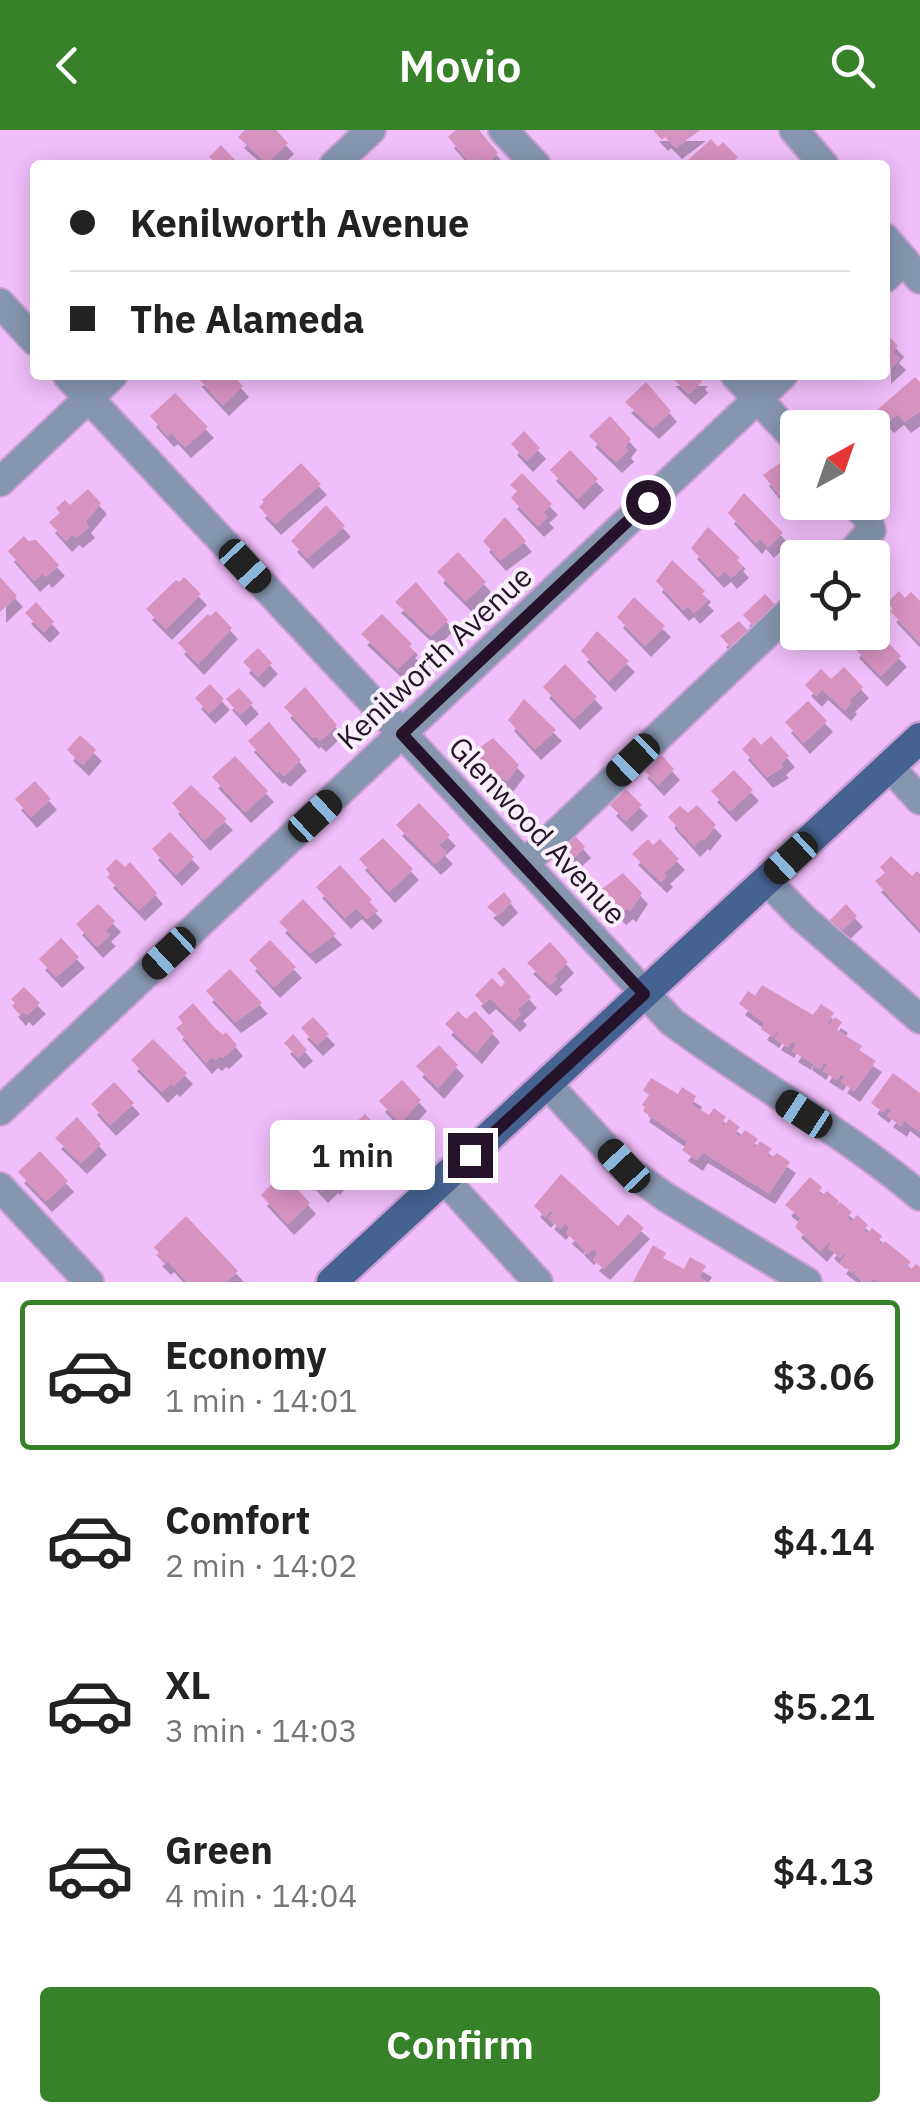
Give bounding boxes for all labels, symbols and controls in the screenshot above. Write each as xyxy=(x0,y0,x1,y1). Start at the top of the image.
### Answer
text: Movio xyxy=(398,36,522,94)
icon: back xyxy=(40,38,95,93)
icon: search xyxy=(825,38,880,93)
text: Kenilworth Avenue xyxy=(130,198,469,247)
text: The Alameda xyxy=(130,294,364,343)
north arrow xyxy=(780,410,890,520)
map controls xyxy=(780,410,890,650)
route start xyxy=(626,480,671,525)
car xyxy=(214,534,276,598)
button: locate xyxy=(780,540,890,650)
street label: Kenilworth Avenue xyxy=(328,556,540,757)
street label: Glenwood Avenue xyxy=(441,728,635,932)
car xyxy=(601,728,665,792)
car xyxy=(283,785,347,847)
car xyxy=(759,827,823,889)
car xyxy=(137,922,201,984)
car xyxy=(771,1085,837,1143)
callout: 1 min xyxy=(270,1120,435,1190)
route end xyxy=(448,1133,493,1178)
text: 1 min xyxy=(311,1134,394,1176)
car xyxy=(593,1134,655,1198)
icon: car xyxy=(45,1330,135,1420)
text: Economy xyxy=(165,1330,327,1379)
text: $3.06 xyxy=(772,1351,875,1400)
text: 1 min · 14:01 xyxy=(165,1379,358,1421)
icon: car xyxy=(45,1495,135,1585)
text: Comfort xyxy=(165,1495,310,1544)
text: $4.14 xyxy=(772,1516,875,1565)
text: 2 min · 14:02 xyxy=(165,1544,358,1586)
icon: car xyxy=(45,1660,135,1750)
text: XL xyxy=(165,1660,211,1709)
text: $5.21 xyxy=(772,1681,875,1730)
text: 3 min · 14:03 xyxy=(165,1709,358,1751)
icon: car xyxy=(45,1825,135,1915)
text: Green xyxy=(165,1825,273,1874)
text: $4.13 xyxy=(772,1846,875,1895)
text: 4 min · 14:04 xyxy=(165,1874,358,1916)
button: Confirm xyxy=(40,1987,880,2102)

